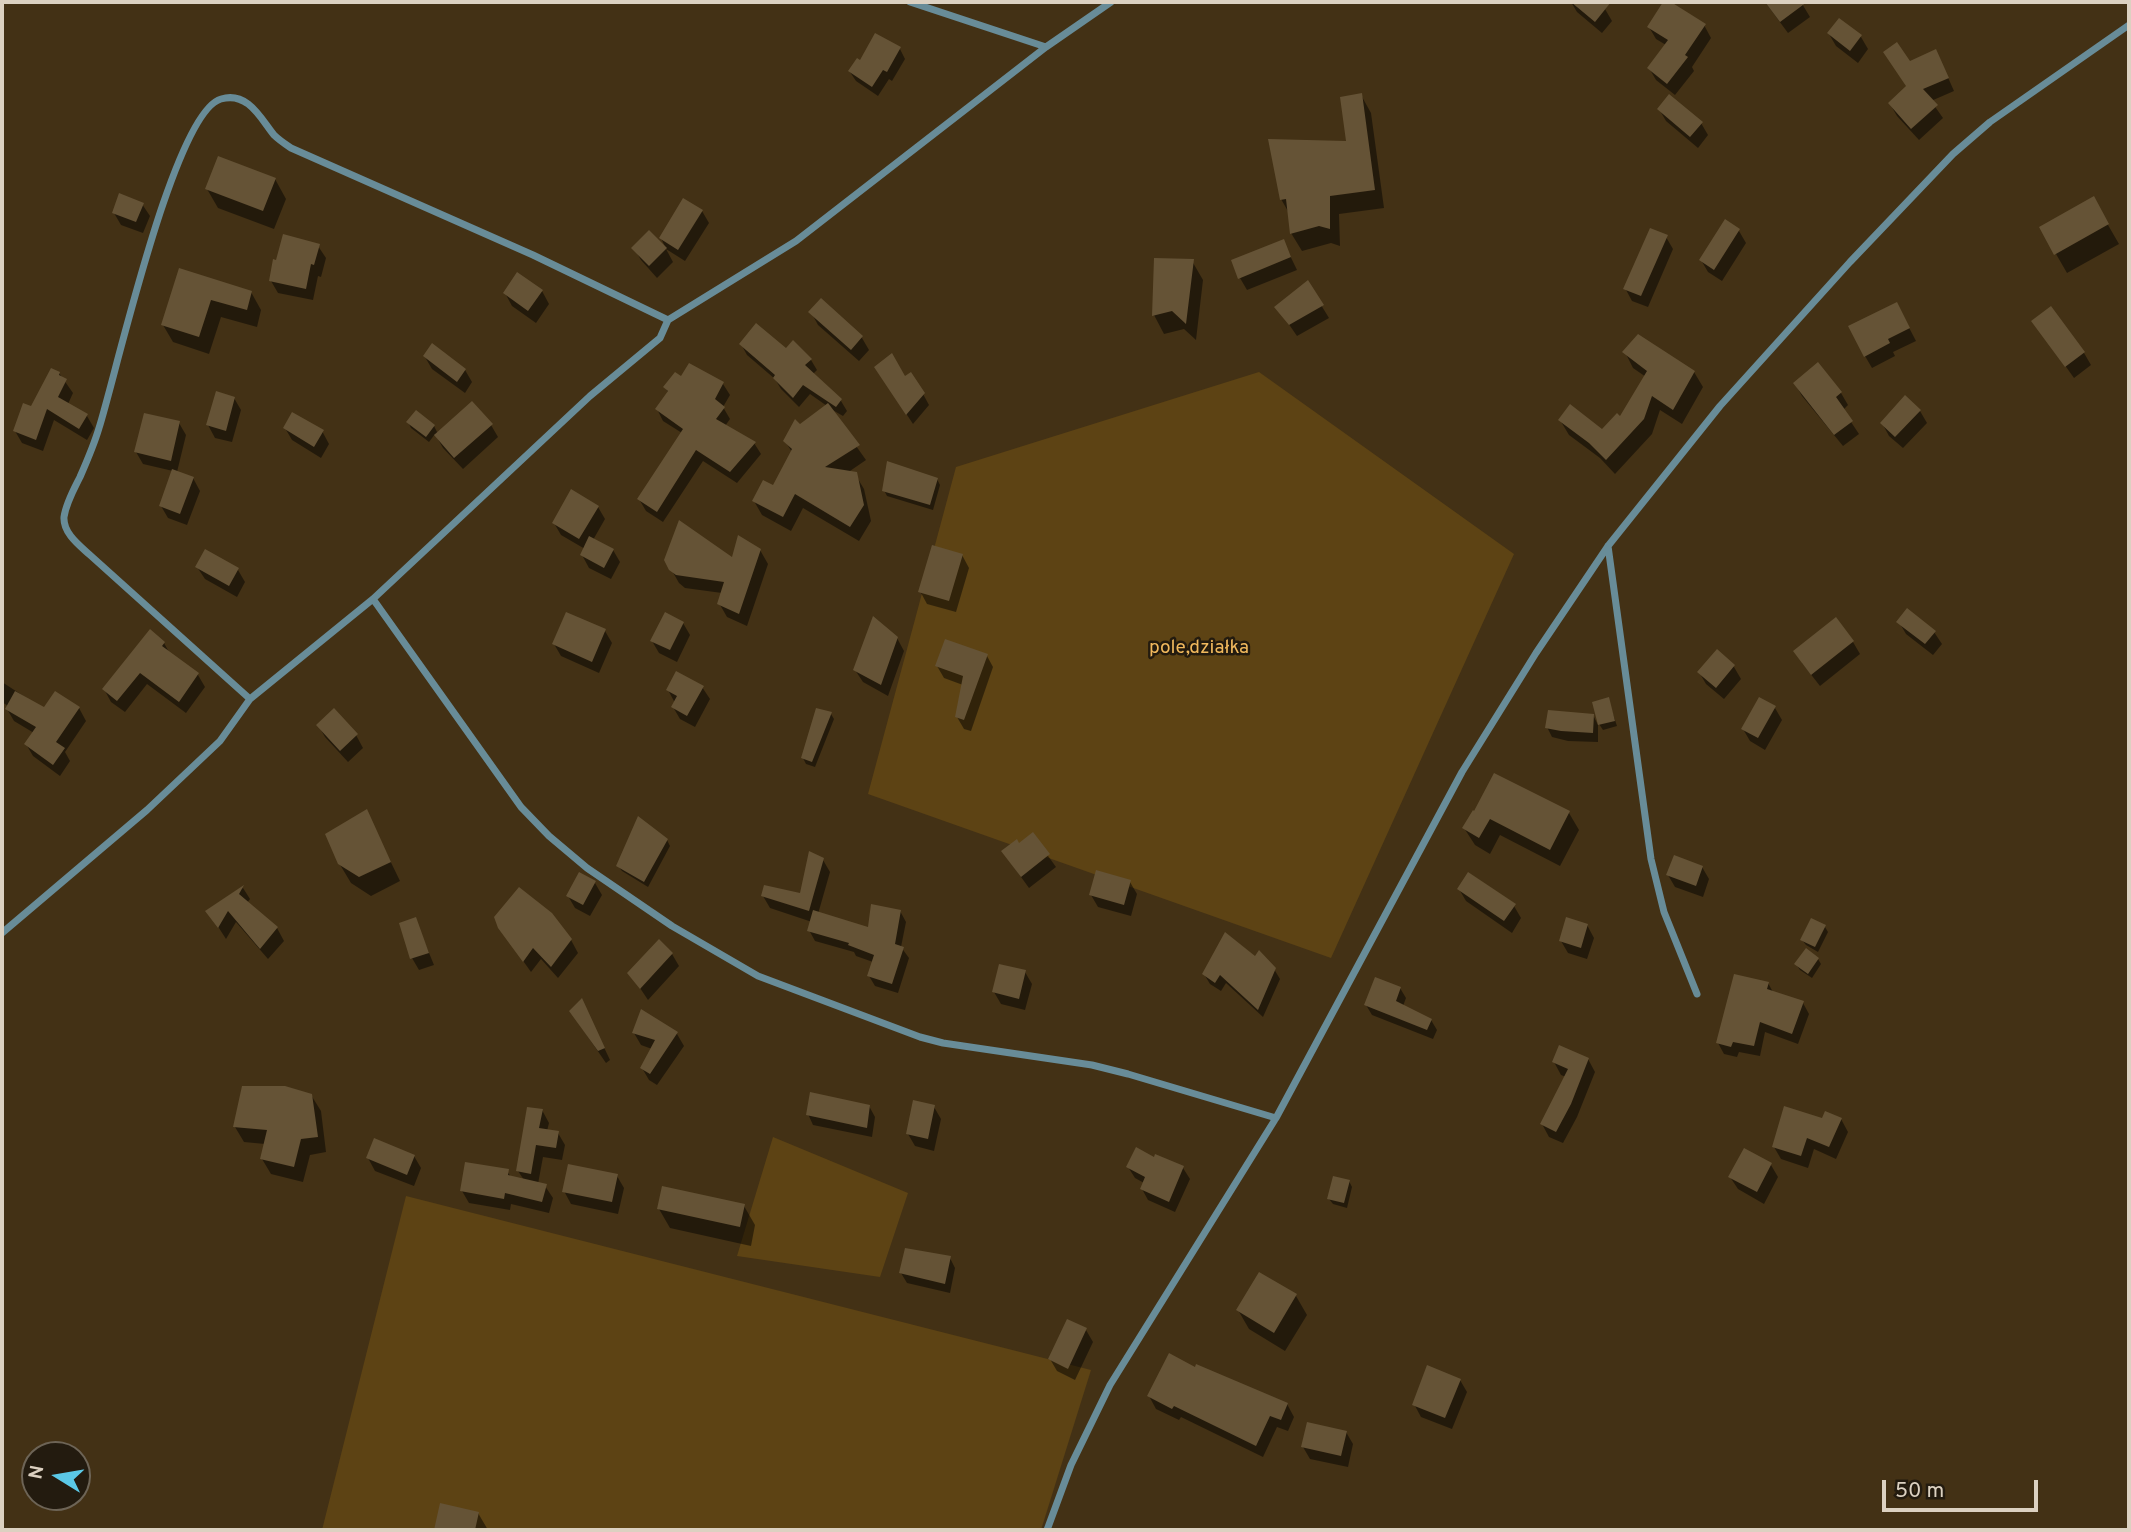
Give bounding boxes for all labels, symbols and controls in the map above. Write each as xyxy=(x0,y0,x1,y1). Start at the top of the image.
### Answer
park label: pole,działka xyxy=(1149,638,1249,660)
north arrow xyxy=(21,1441,91,1511)
text: N xyxy=(24,1463,50,1481)
scale bar xyxy=(1886,1466,2042,1510)
text: 50 m xyxy=(1895,1478,1944,1505)

